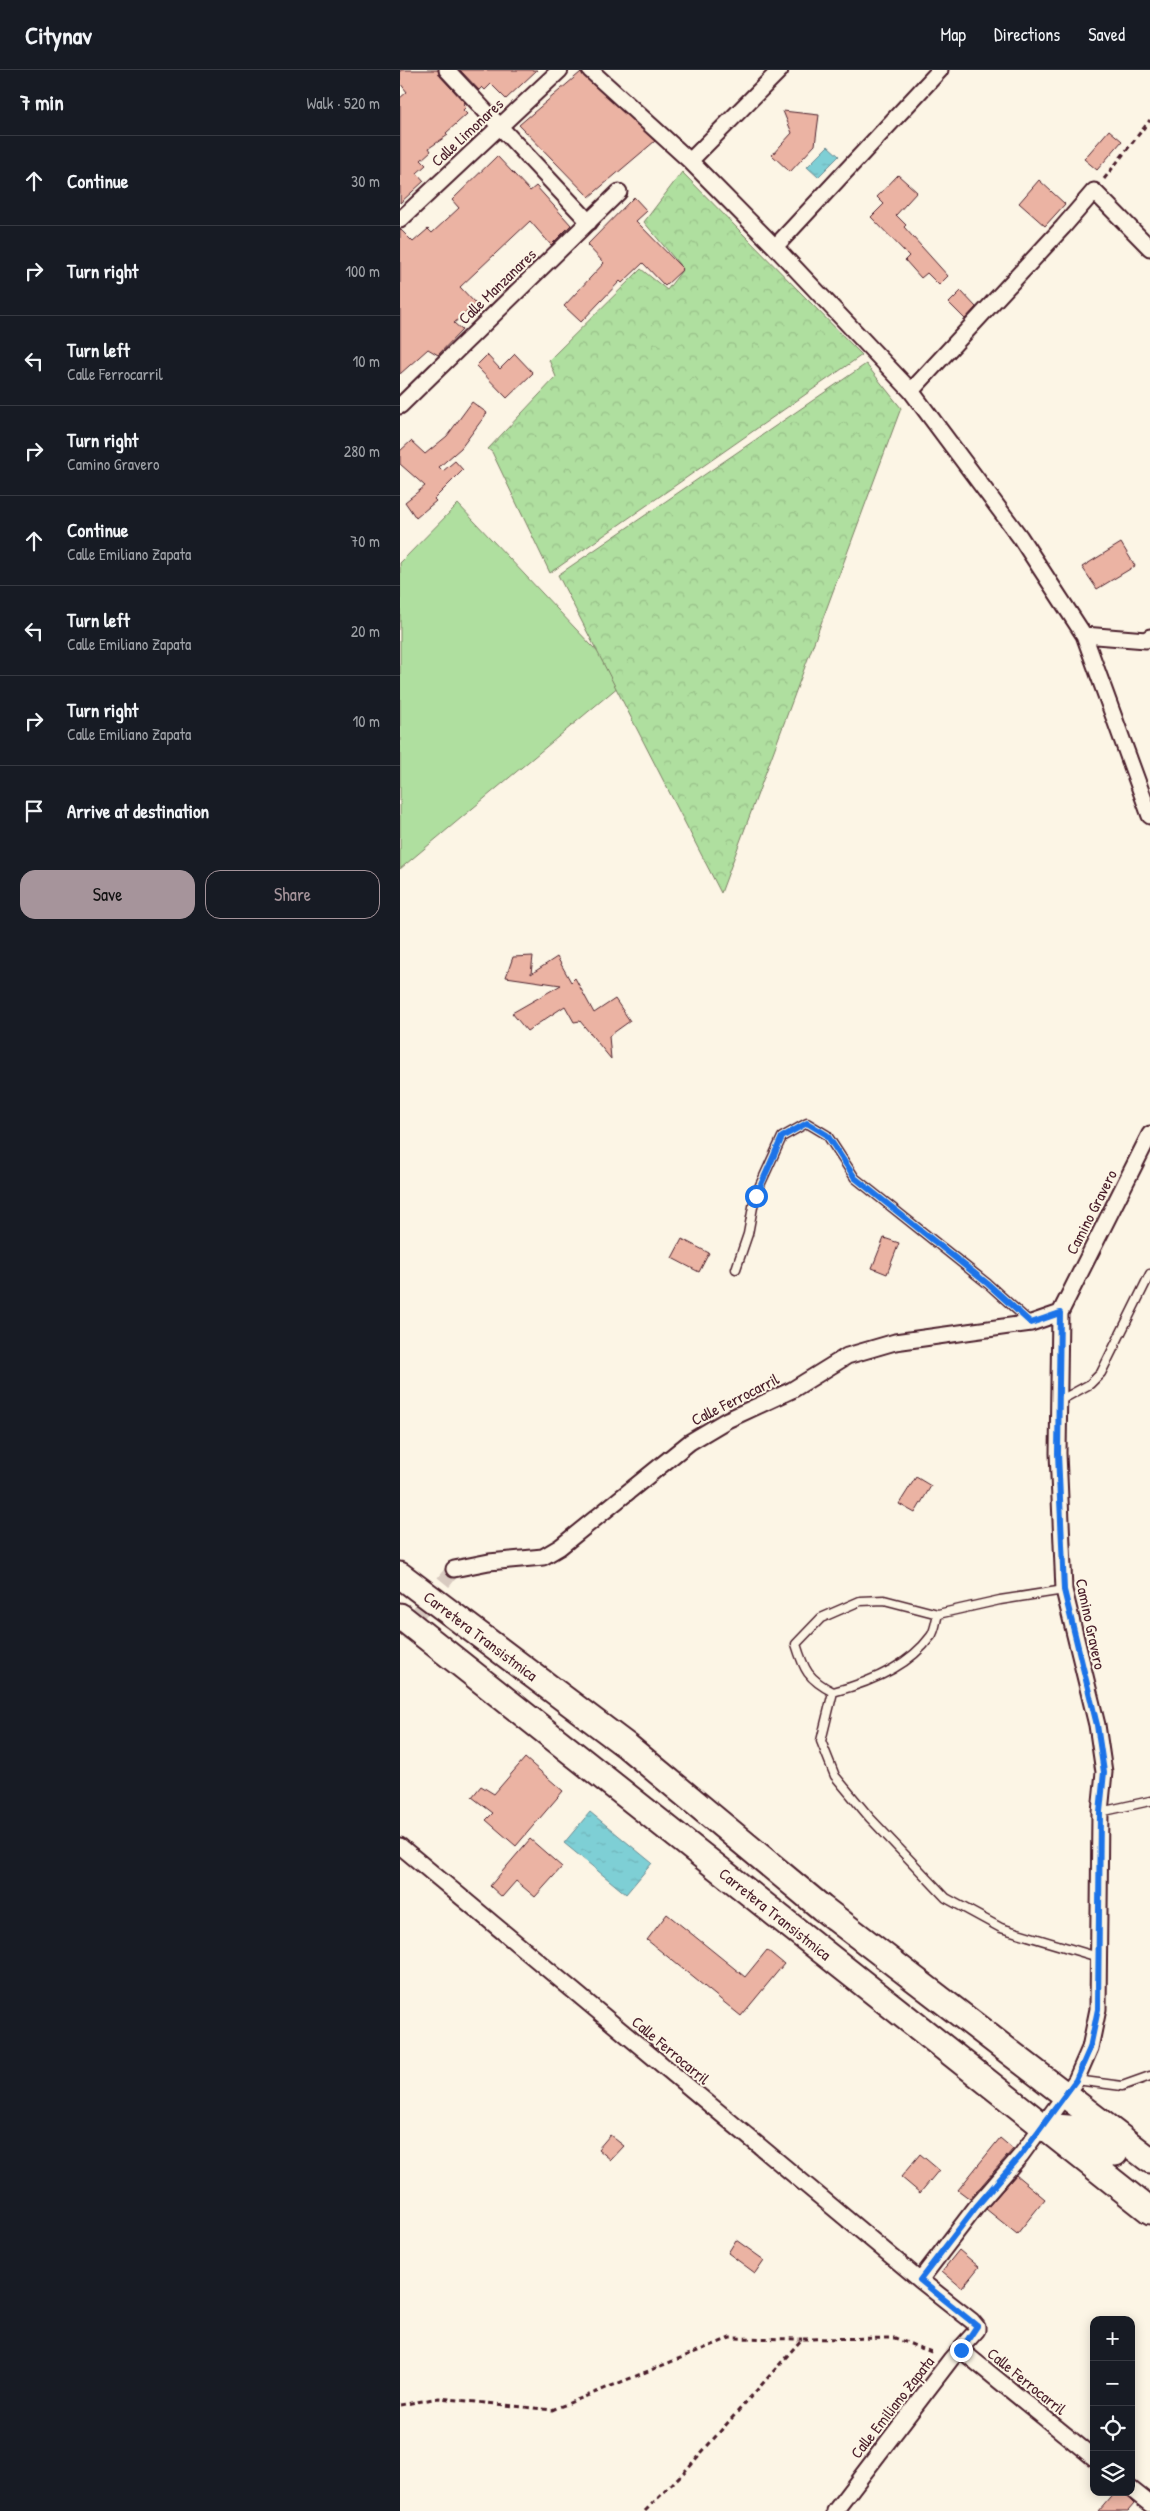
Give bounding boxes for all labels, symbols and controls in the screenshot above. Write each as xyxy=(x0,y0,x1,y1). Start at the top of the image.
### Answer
text: Citynav xyxy=(25,19,92,51)
text: Map xyxy=(941,22,966,47)
text: Directions xyxy=(994,22,1060,47)
text: Saved xyxy=(1088,22,1125,47)
text: 7 min xyxy=(20,88,64,117)
text: Walk · 520 m xyxy=(306,92,380,114)
street label: Calle Limonares xyxy=(426,93,508,171)
icon: ahead xyxy=(20,167,48,195)
text: Continue xyxy=(67,168,128,194)
text: 30 m xyxy=(351,170,380,192)
street label: Calle Manzanares xyxy=(453,243,541,329)
icon: right xyxy=(20,257,48,285)
text: Turn right xyxy=(67,258,138,284)
text: 100 m xyxy=(345,260,380,282)
text: Turn left xyxy=(67,337,130,363)
icon: left xyxy=(20,347,48,375)
text: 10 m xyxy=(352,350,380,372)
text: Calle Ferrocarril xyxy=(67,363,163,385)
text: Turn right xyxy=(67,427,138,453)
icon: right xyxy=(20,437,48,465)
text: 280 m xyxy=(344,440,380,462)
text: Camino Gravero xyxy=(67,453,159,475)
text: Continue xyxy=(67,517,128,543)
icon: ahead xyxy=(20,527,48,555)
text: 70 m xyxy=(350,530,380,552)
text: Calle Emiliano Zapata xyxy=(67,543,191,565)
text: Turn left xyxy=(67,607,130,633)
icon: left xyxy=(20,617,48,645)
text: 20 m xyxy=(351,620,380,642)
text: Calle Emiliano Zapata xyxy=(67,633,191,655)
text: Turn right xyxy=(67,697,138,723)
icon: right xyxy=(20,707,48,735)
text: 10 m xyxy=(352,710,380,732)
text: Calle Emiliano Zapata xyxy=(67,723,191,745)
icon: arrive xyxy=(20,797,48,825)
text: Arrive at destination xyxy=(67,798,209,824)
button: Save xyxy=(20,870,195,919)
button: Share xyxy=(205,870,380,919)
street label: Camino Gravero xyxy=(1060,1165,1122,1258)
route start xyxy=(745,1185,768,1208)
street label: Calle Ferrocarril xyxy=(687,1367,783,1431)
street label: Camino Gravero xyxy=(1071,1577,1111,1672)
street label: Carretera Transistmica xyxy=(419,1586,542,1686)
street label: Carretera Transistmica xyxy=(715,1862,836,1965)
street label: Calle Ferrocarril xyxy=(627,2011,715,2090)
map controls xyxy=(1090,2316,1135,2496)
button: + xyxy=(1090,2316,1135,2361)
route end xyxy=(950,2339,973,2362)
street label: Calle Ferrocarril xyxy=(983,2342,1072,2420)
street label: Calle Emiliano Zapata xyxy=(845,2351,939,2463)
button: − xyxy=(1090,2361,1135,2406)
button: locate xyxy=(1090,2406,1135,2451)
button: layers xyxy=(1090,2451,1135,2496)

